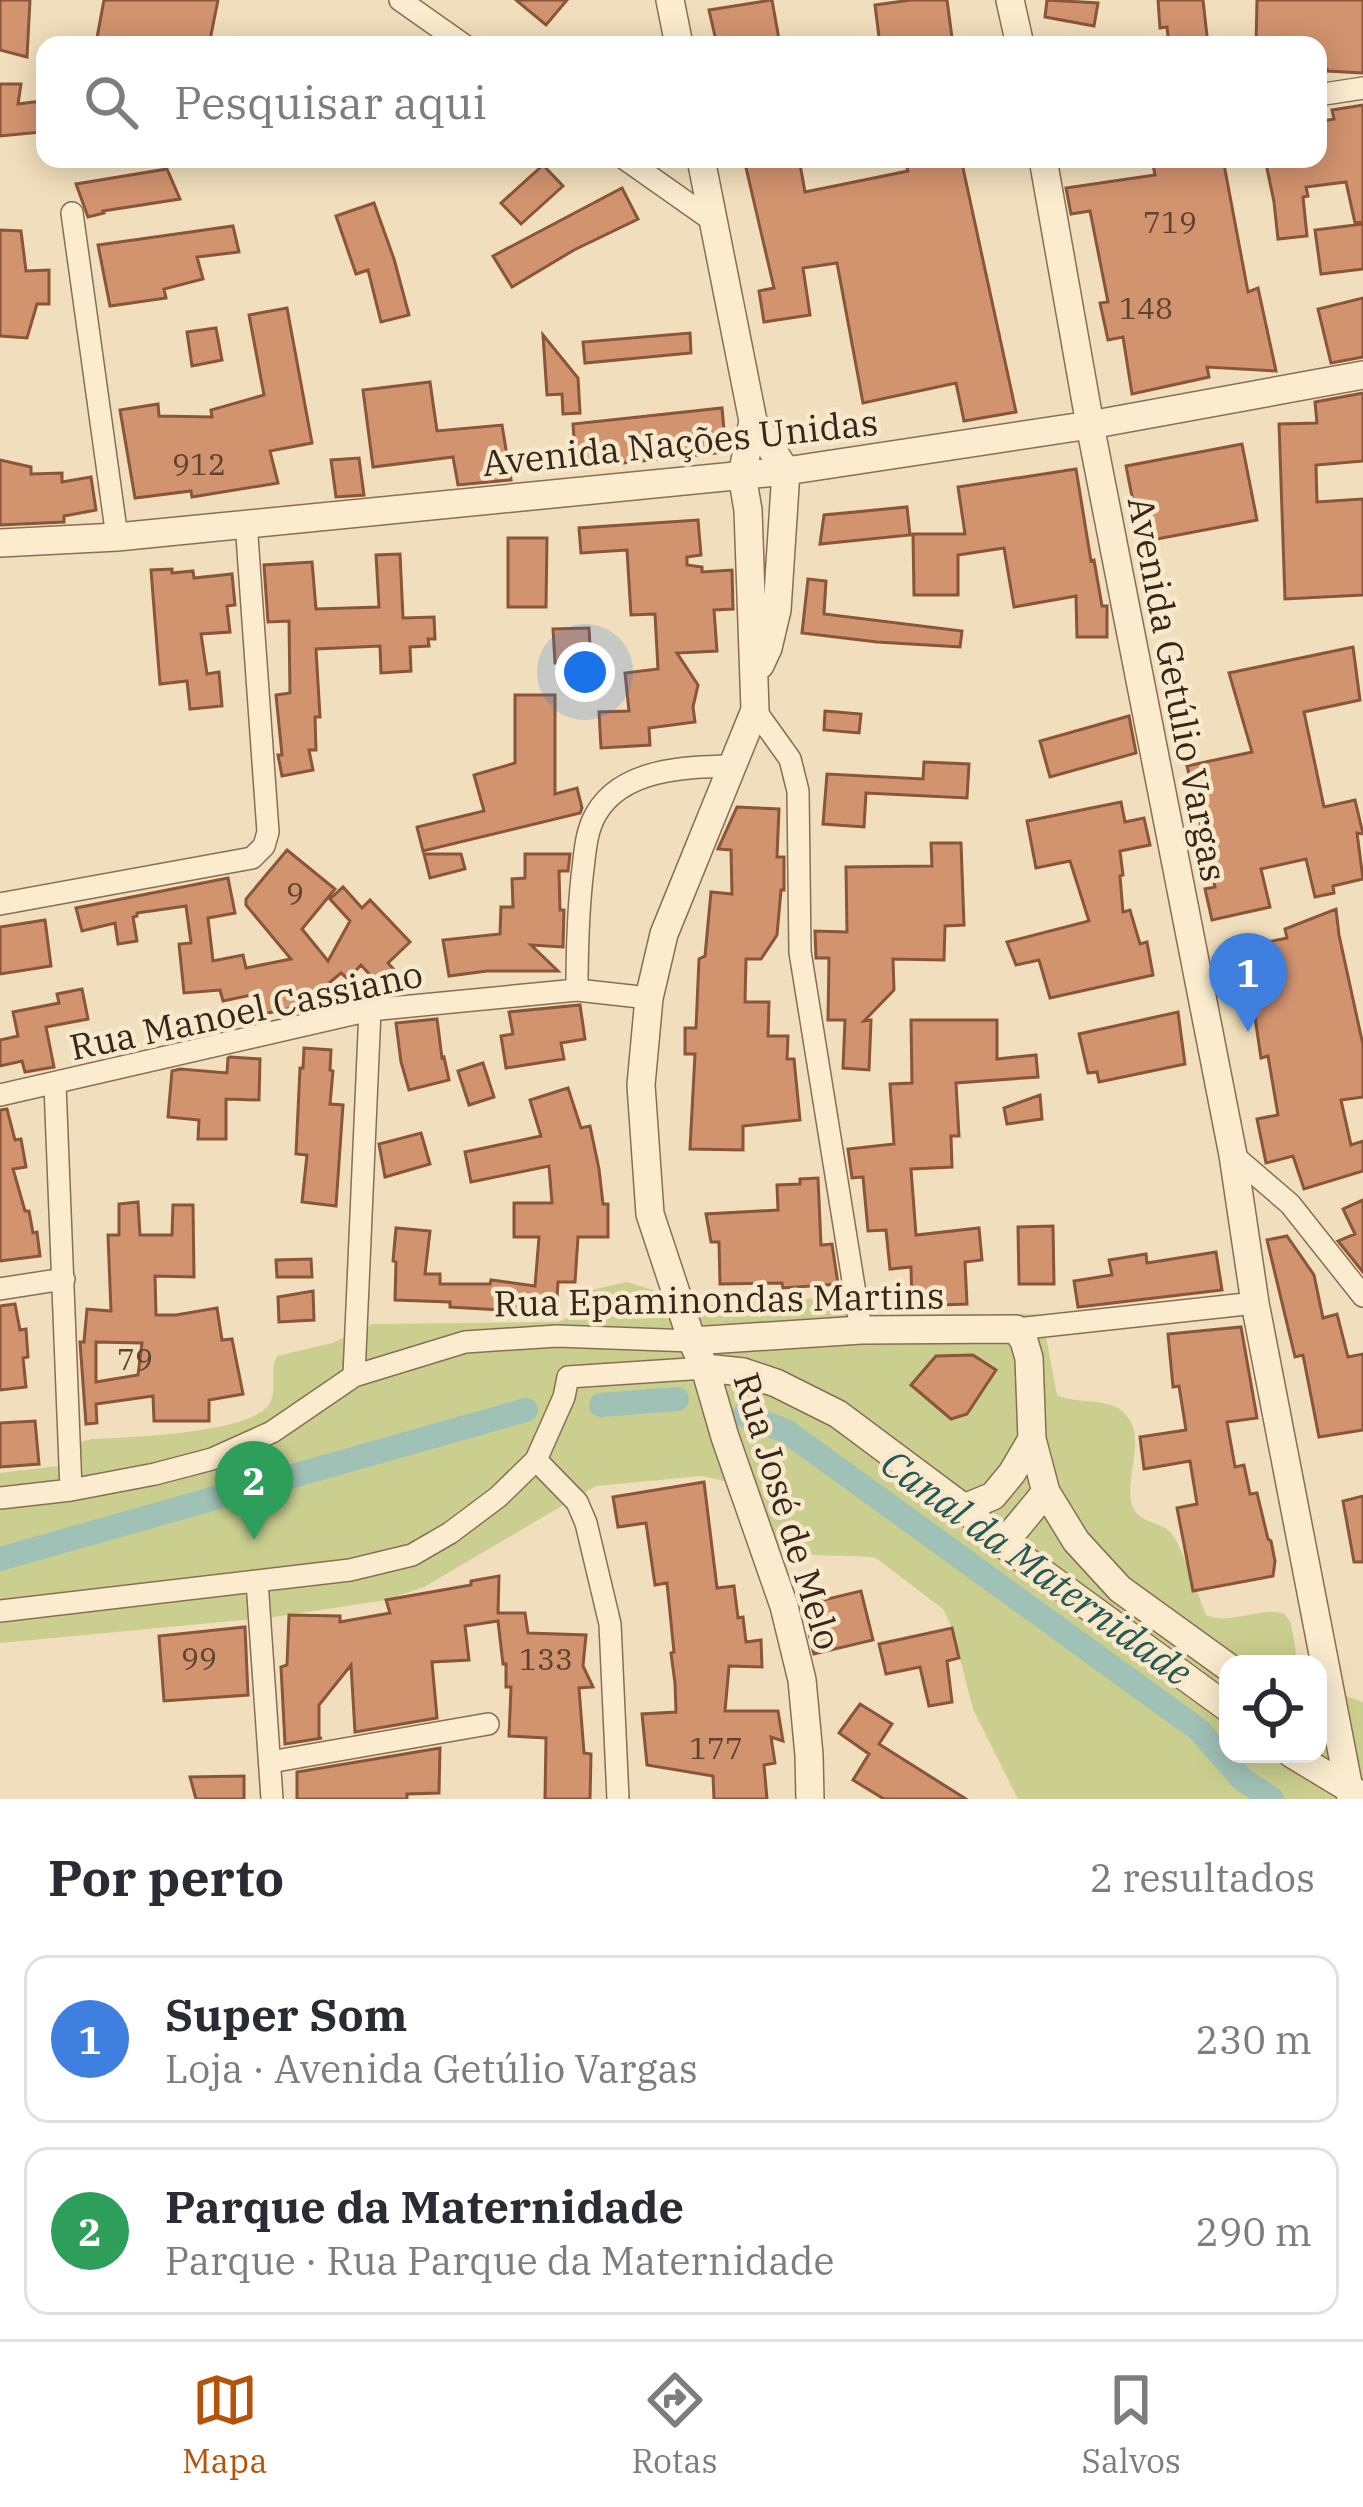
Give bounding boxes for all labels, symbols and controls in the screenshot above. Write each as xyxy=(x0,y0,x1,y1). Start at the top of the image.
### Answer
search box xyxy=(36,36,1327,168)
icon: search xyxy=(78,69,144,135)
text: Pesquisar aqui xyxy=(174,73,487,131)
house number: 719 xyxy=(1143,202,1197,241)
house number: 148 xyxy=(1119,288,1173,327)
street label: Avenida Nações Unidas xyxy=(480,398,880,486)
house number: 912 xyxy=(172,444,226,483)
street label: Avenida Getúlio Vargas xyxy=(1118,493,1238,885)
your location xyxy=(555,642,615,702)
house number: 9 xyxy=(286,873,304,912)
pin: 1 xyxy=(1209,933,1287,1032)
street label: Rua Manoel Cassiano xyxy=(65,950,427,1070)
street label: Rua Epaminondas Martins xyxy=(493,1272,945,1326)
house number: 79 xyxy=(117,1339,153,1378)
street label: Rua José de Melo xyxy=(724,1367,852,1655)
water label: Canal da Maternidade xyxy=(872,1437,1202,1697)
pin: 2 xyxy=(215,1441,293,1540)
house number: 99 xyxy=(181,1638,217,1677)
house number: 133 xyxy=(519,1639,573,1678)
map controls xyxy=(1219,1655,1327,1763)
button: locate xyxy=(1219,1655,1327,1763)
house number: 177 xyxy=(689,1728,743,1767)
text: Por perto xyxy=(48,1844,284,1910)
text: 2 resultados xyxy=(1090,1852,1315,1903)
text: Super Som xyxy=(165,1985,407,2043)
text: 1 xyxy=(78,2014,102,2065)
text: 230 m xyxy=(1196,2014,1312,2065)
text: Loja · Avenida Getúlio Vargas xyxy=(165,2043,698,2094)
text: Parque da Maternidade xyxy=(165,2177,684,2235)
text: 2 xyxy=(78,2206,102,2257)
text: 290 m xyxy=(1196,2206,1312,2257)
text: Parque · Rua Parque da Maternidade xyxy=(165,2235,834,2286)
tab: Mapa xyxy=(182,2367,267,2482)
tab: Rotas xyxy=(631,2367,718,2482)
tab: Salvos xyxy=(1082,2367,1181,2482)

